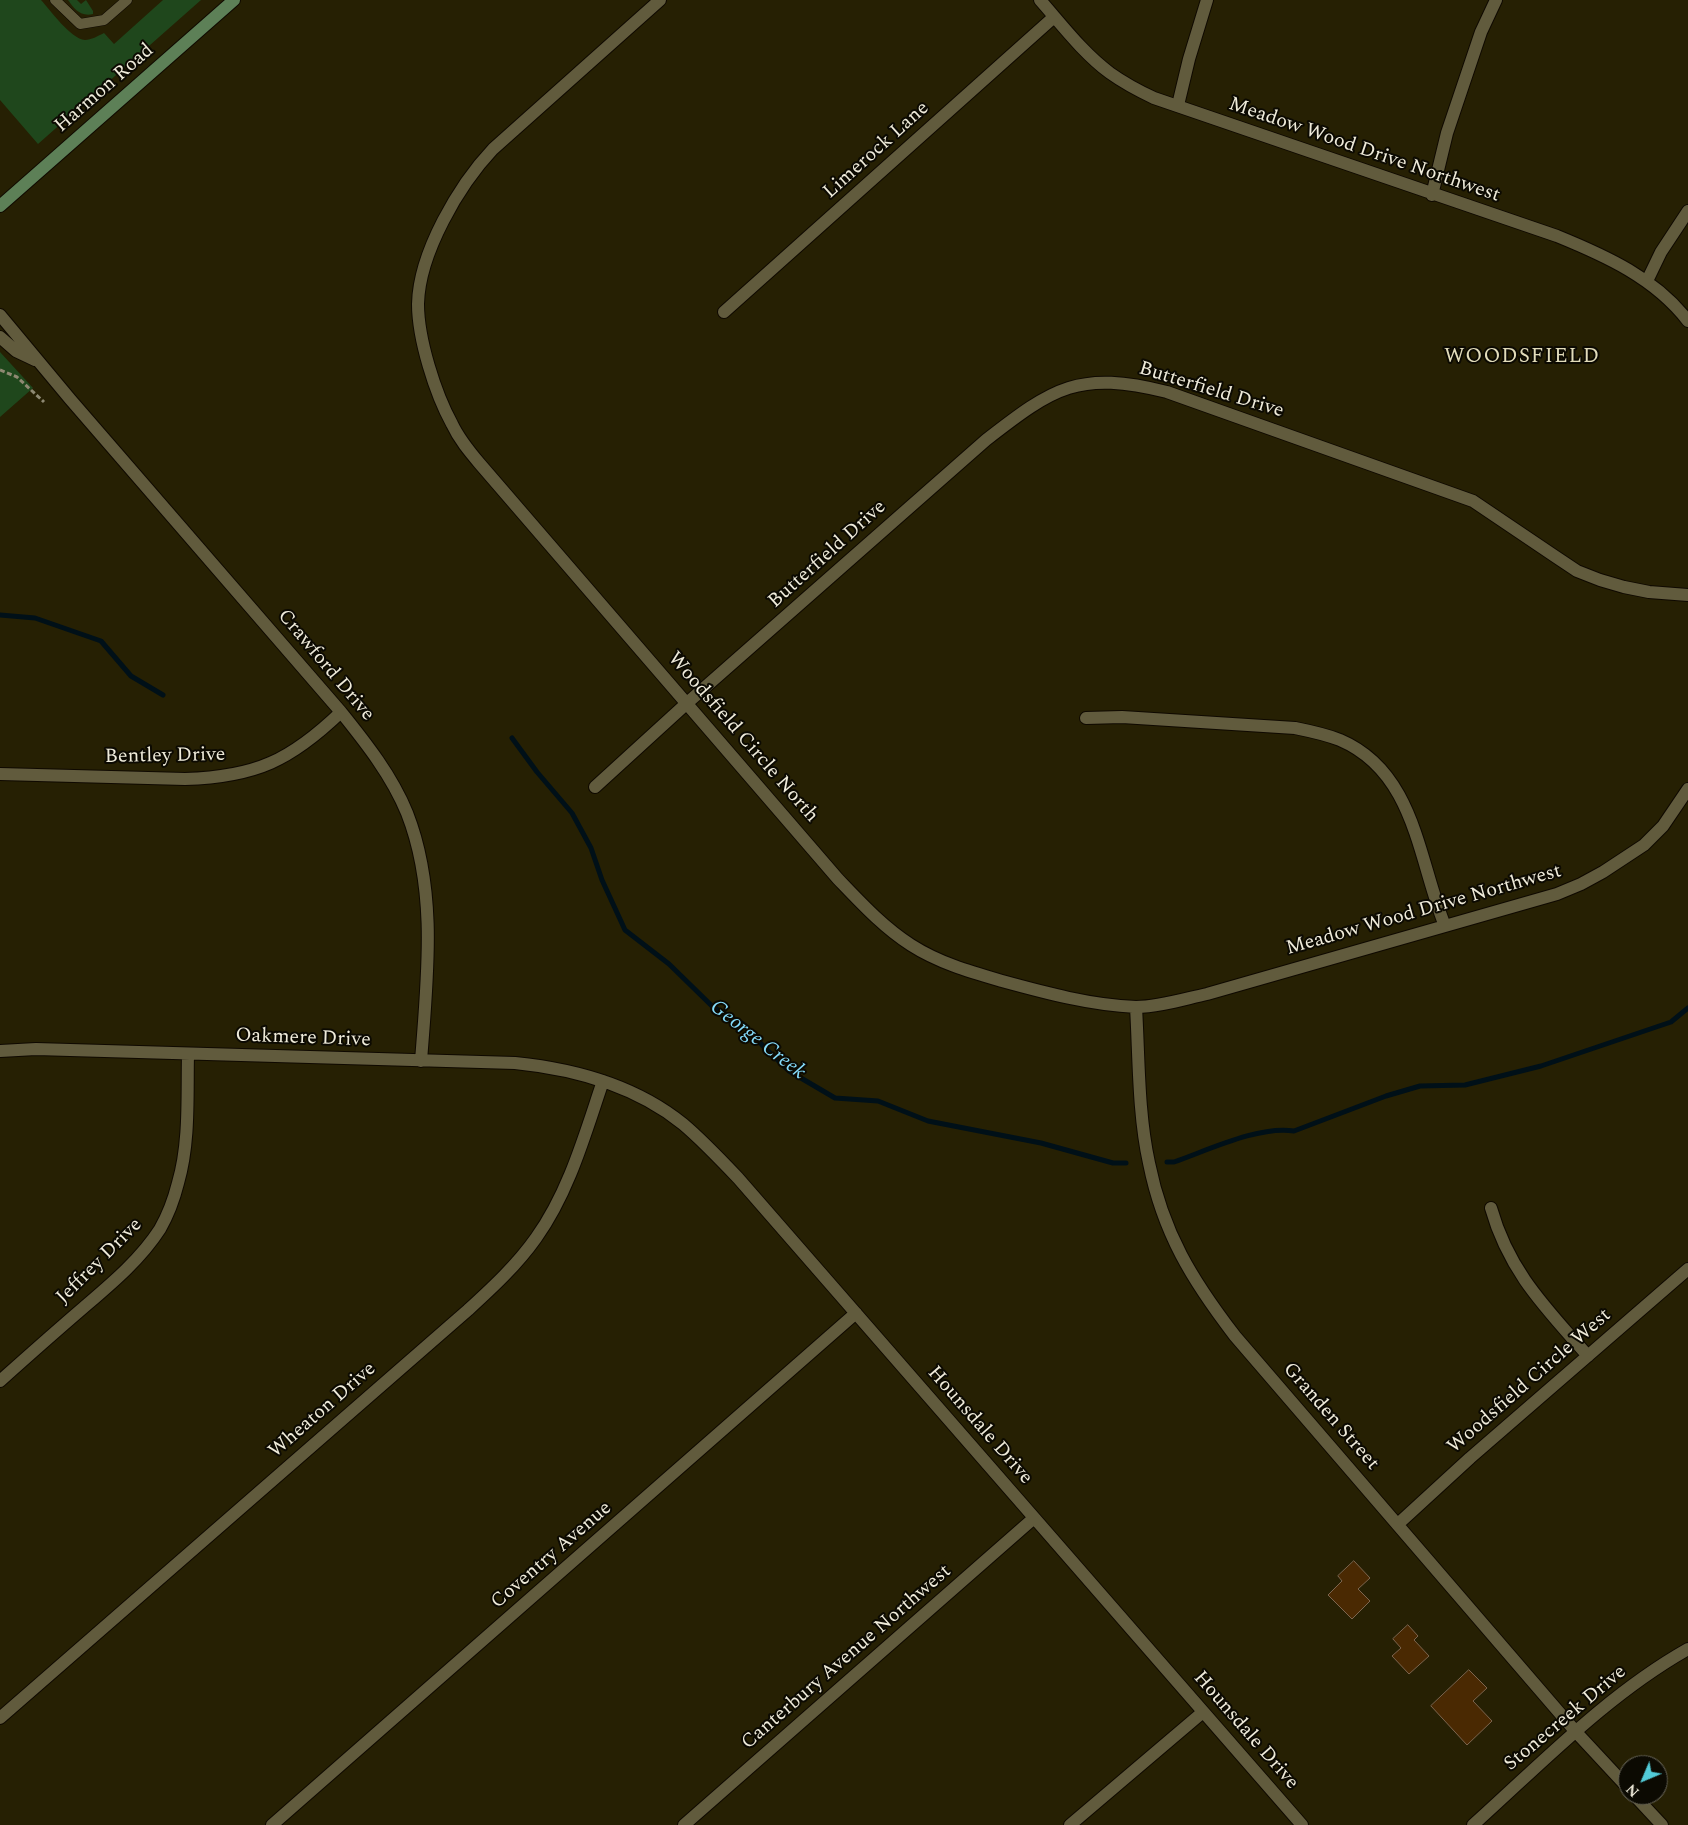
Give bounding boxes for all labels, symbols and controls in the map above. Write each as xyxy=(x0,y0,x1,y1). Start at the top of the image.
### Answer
street label: Harmon Road xyxy=(50,39,160,139)
street label: Meadow Wood Drive Northwest xyxy=(1225,93,1503,209)
street label: Limerock Lane xyxy=(819,97,935,205)
district label: WOODSFIELD xyxy=(1443,345,1601,371)
street label: Butterfield Drive xyxy=(1136,358,1286,424)
street label: Butterfield Drive xyxy=(764,496,892,614)
street label: Crawford Drive xyxy=(271,605,379,727)
street label: Woodsfield Circle North xyxy=(661,648,823,828)
street label: Bentley Drive xyxy=(104,744,226,770)
street label: Meadow Wood Drive Northwest xyxy=(1283,860,1565,962)
water label: George Creek xyxy=(704,996,810,1086)
street label: Oakmere Drive xyxy=(235,1025,371,1053)
street label: Jeffrey Drive xyxy=(52,1214,148,1310)
street label: Woodsfield Circle West xyxy=(1443,1304,1617,1460)
street label: Wheaton Drive xyxy=(264,1358,382,1464)
street label: Granden Street xyxy=(1277,1358,1383,1476)
street label: Hounsdale Drive xyxy=(921,1362,1037,1490)
street label: Coventry Avenue xyxy=(487,1497,617,1615)
street label: Canterbury Avenue Northwest xyxy=(737,1560,957,1756)
street label: Stonecreek Drive xyxy=(1500,1661,1632,1777)
street label: Hounsdale Drive xyxy=(1187,1667,1303,1795)
north arrow xyxy=(1618,1755,1668,1805)
text: N xyxy=(1621,1779,1644,1802)

